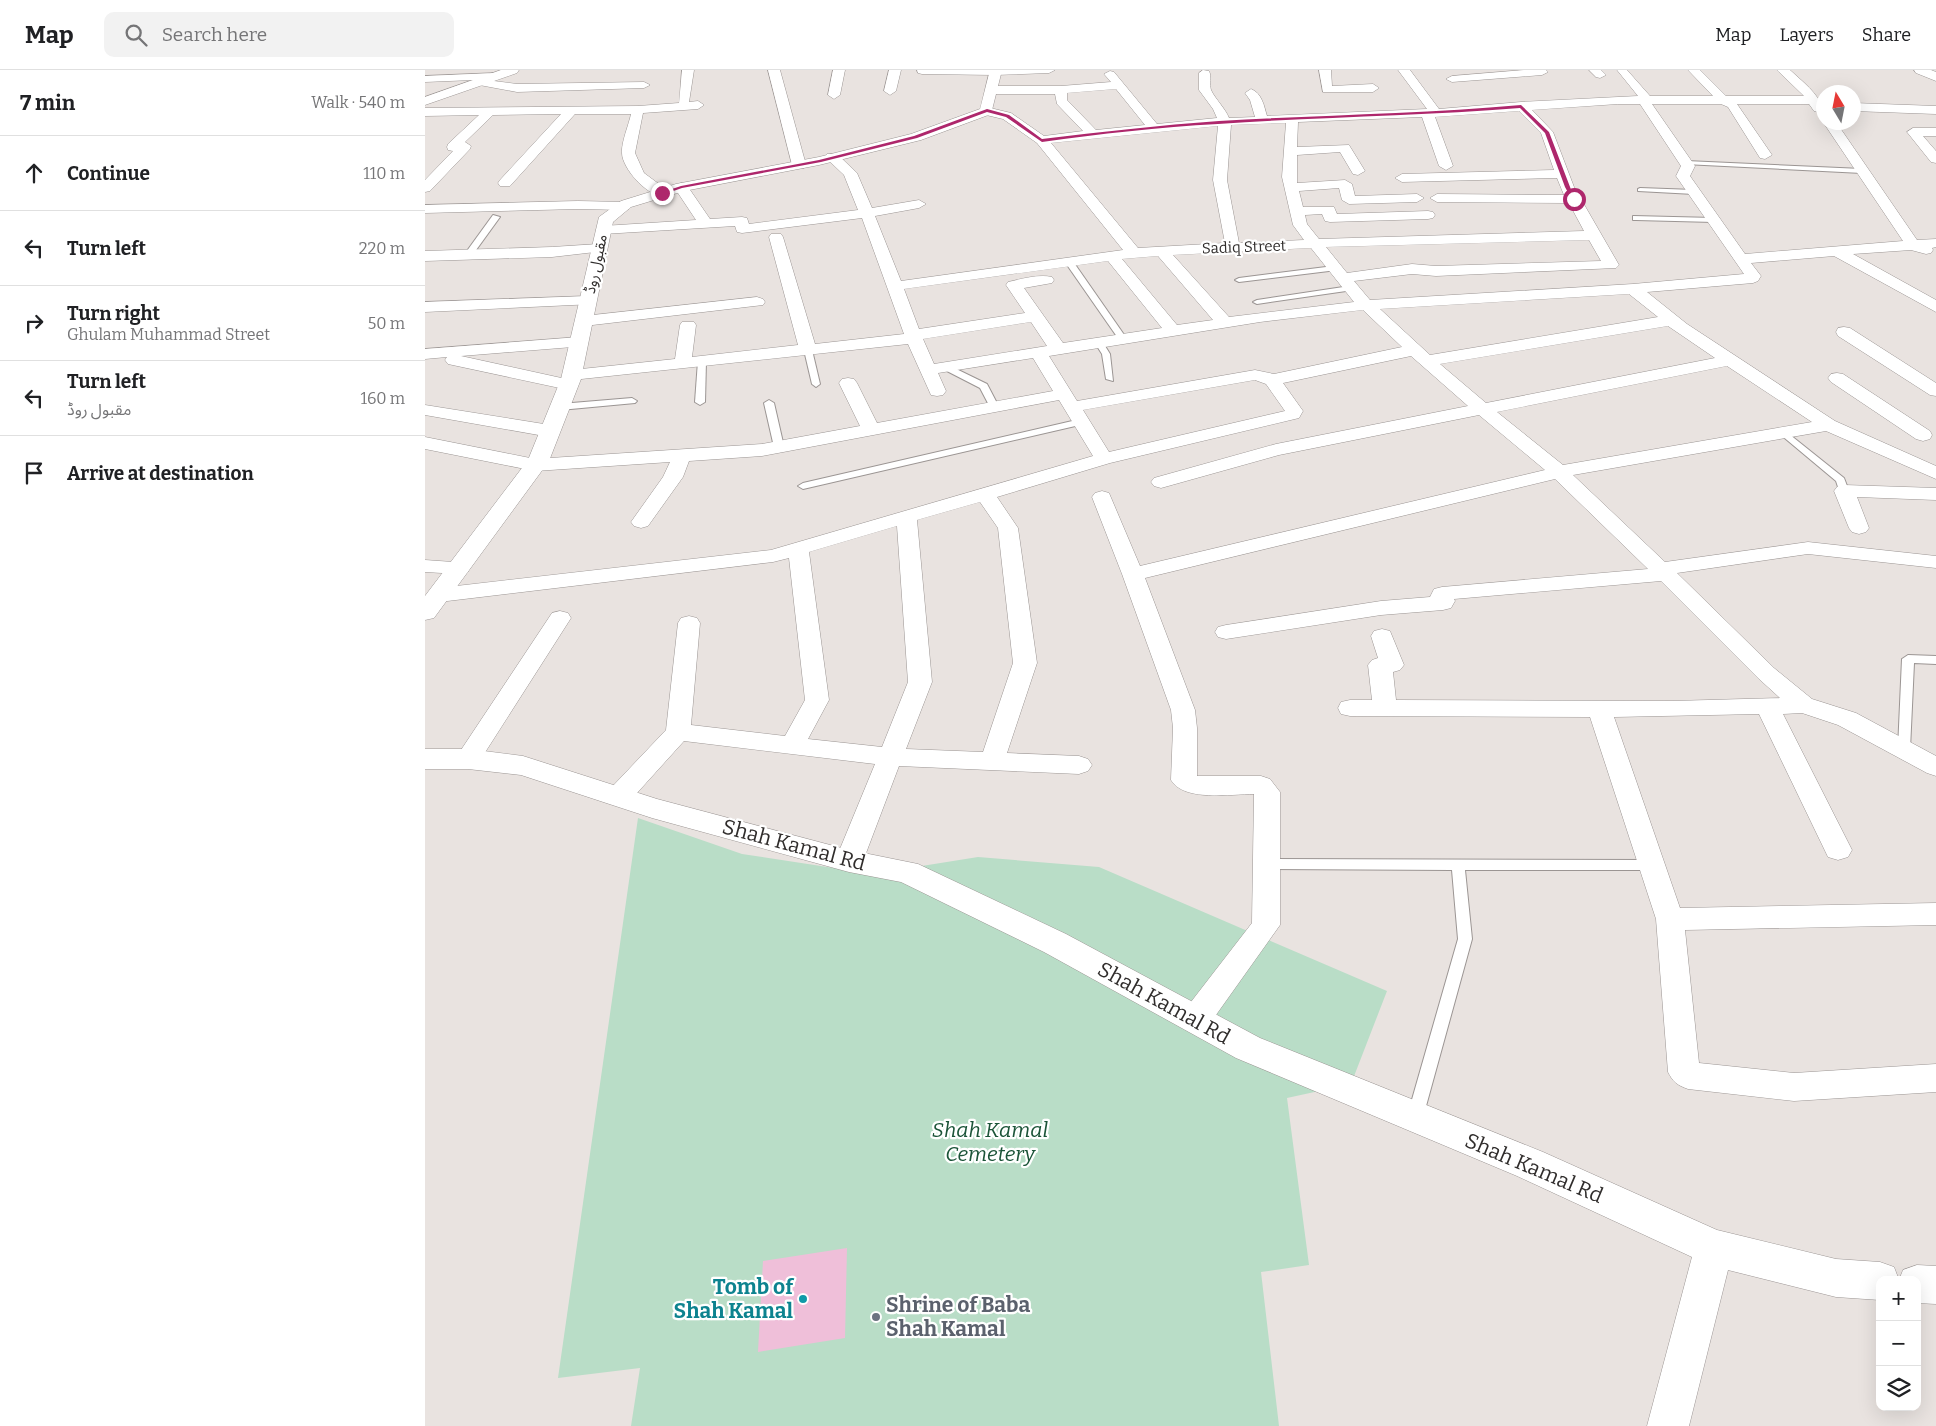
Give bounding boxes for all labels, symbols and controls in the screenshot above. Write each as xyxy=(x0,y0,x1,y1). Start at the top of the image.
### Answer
search box xyxy=(104,12,454,57)
text: Map xyxy=(25,21,74,49)
icon: search xyxy=(122,21,150,49)
text: Search here xyxy=(162,23,267,46)
text: Map xyxy=(1715,24,1751,46)
text: Layers xyxy=(1779,24,1834,46)
text: Share xyxy=(1862,24,1911,46)
north arrow xyxy=(1816,85,1861,130)
text: 7 min xyxy=(20,90,75,116)
text: Walk · 540 m xyxy=(311,93,405,112)
icon: ahead xyxy=(20,159,48,187)
text: Continue xyxy=(67,162,150,185)
text: 110 m xyxy=(363,164,405,183)
route end xyxy=(651,182,674,205)
route start xyxy=(1563,188,1586,211)
street label: مقبول روڈ xyxy=(581,233,611,295)
icon: left xyxy=(20,234,48,262)
text: Turn left xyxy=(67,237,146,260)
street label: Sadiq Street xyxy=(1202,237,1287,257)
text: 220 m xyxy=(359,239,405,258)
text: Turn right xyxy=(67,302,160,325)
icon: right xyxy=(20,309,48,337)
text: 50 m xyxy=(368,314,405,333)
text: Ghulam Muhammad Street xyxy=(67,325,270,344)
text: Turn left xyxy=(67,370,146,393)
icon: left xyxy=(20,384,48,412)
text: 160 m xyxy=(360,389,405,408)
text: مقبول روڈ xyxy=(67,400,131,419)
icon: arrive xyxy=(20,459,48,487)
text: Arrive at destination xyxy=(67,462,254,485)
street label: Shah Kamal Rd xyxy=(719,813,869,877)
street label: Shah Kamal Rd xyxy=(1093,956,1235,1050)
park label: Shah Kamal Cemetery xyxy=(932,1117,1049,1167)
street label: Shah Kamal Rd xyxy=(1461,1127,1607,1209)
place label: Tomb of Shah Kamal xyxy=(674,1274,795,1324)
map controls xyxy=(1876,1276,1921,1411)
button: + xyxy=(1876,1276,1921,1321)
place label: Shrine of Baba Shah Kamal xyxy=(886,1292,1030,1342)
marker: Tomb of Shah Kamal xyxy=(797,1293,809,1305)
marker: Shrine of Baba Shah Kamal xyxy=(870,1311,882,1323)
button: − xyxy=(1876,1321,1921,1366)
button: layers xyxy=(1876,1366,1921,1411)

